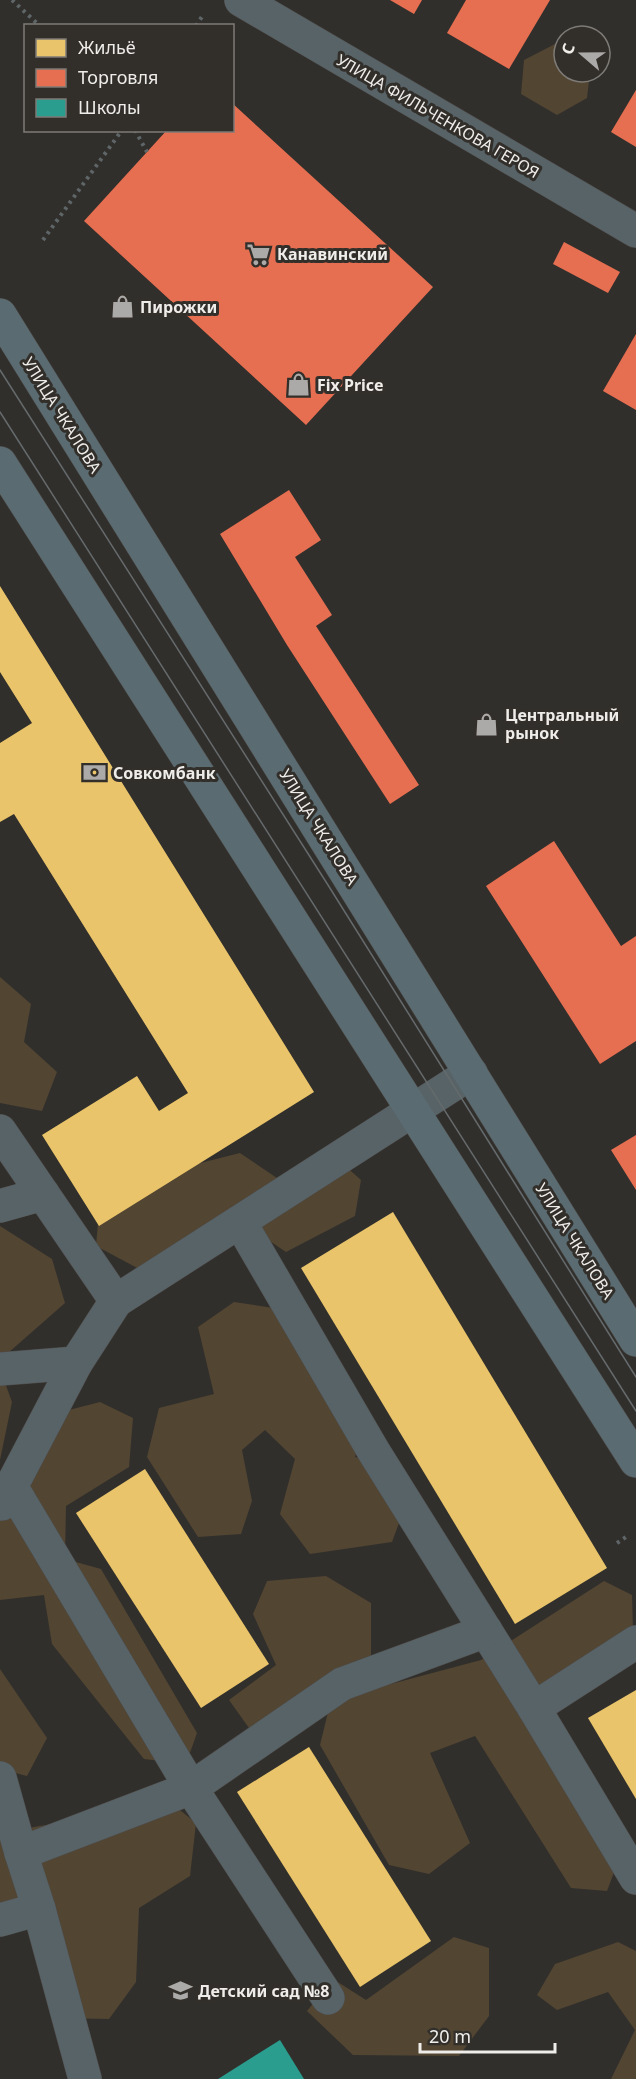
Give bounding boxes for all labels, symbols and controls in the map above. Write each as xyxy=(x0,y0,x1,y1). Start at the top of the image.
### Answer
legend xyxy=(24,24,234,132)
north arrow xyxy=(552,24,612,84)
text: Жильё xyxy=(78,35,136,59)
text: С xyxy=(556,40,580,57)
street label: УЛИЦА ФИЛЬЧЕНКОВА ГЕРОЯ xyxy=(333,49,543,183)
text: Торговля xyxy=(78,65,158,89)
text: Школы xyxy=(78,95,141,119)
supermarket icon: Канавинский xyxy=(246,241,272,267)
place label: Канавинский xyxy=(277,243,388,265)
shop icon: Пирожки xyxy=(109,294,135,320)
place label: Пирожки xyxy=(140,296,217,318)
street label: УЛИЦА ЧКАЛОВА xyxy=(17,353,107,478)
shop icon: Fix Price xyxy=(286,372,312,398)
place label: Fix Price xyxy=(317,374,384,396)
place label: Центральный рынок xyxy=(505,704,619,744)
shop icon: Центральный рынок xyxy=(474,711,500,737)
bank icon: Совкомбанк xyxy=(82,760,108,786)
place label: Совкомбанк xyxy=(113,762,216,784)
street label: УЛИЦА ЧКАЛОВА xyxy=(274,765,364,890)
street label: УЛИЦА ЧКАЛОВА xyxy=(530,1179,620,1304)
school or university icon: Детский сад №8 xyxy=(167,1978,193,2004)
place label: Детский сад №8 xyxy=(198,1980,329,2002)
scale bar xyxy=(420,2016,555,2054)
text: 20 m xyxy=(429,2024,471,2048)

